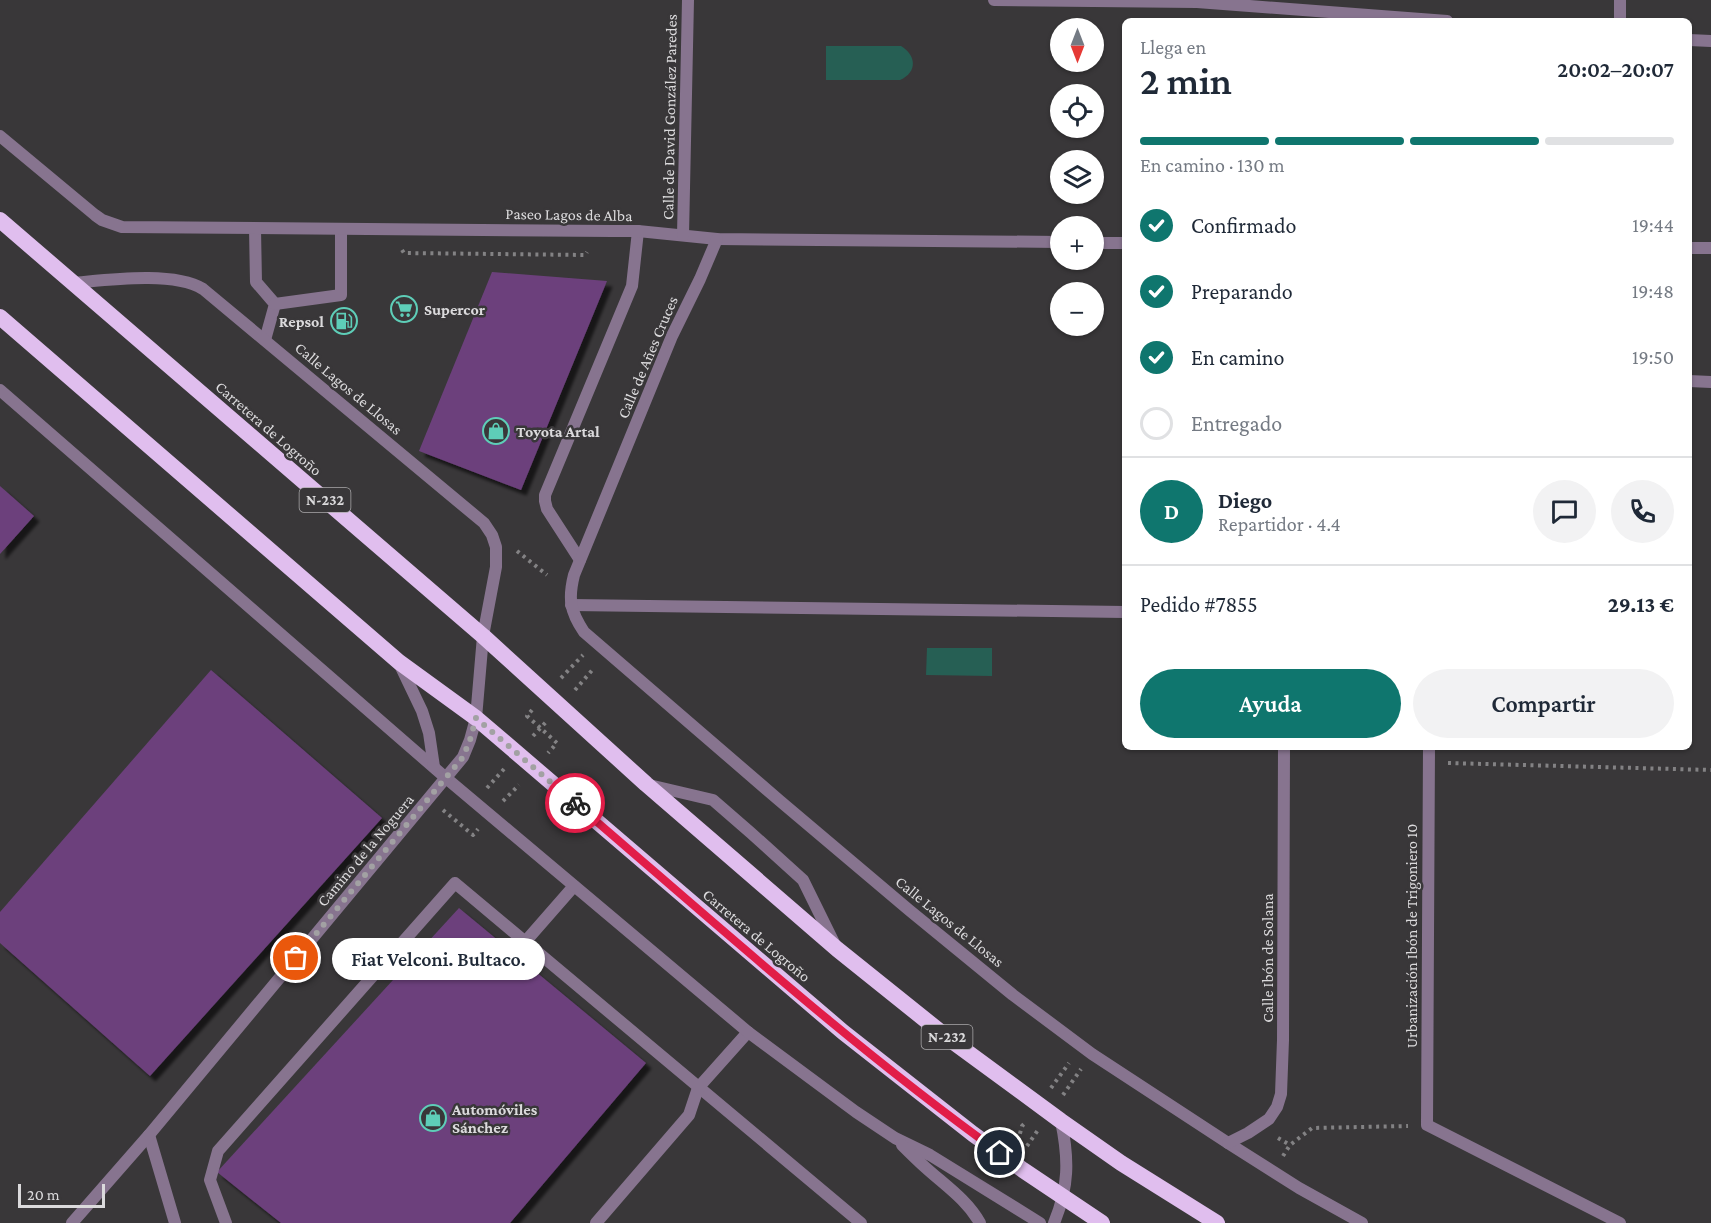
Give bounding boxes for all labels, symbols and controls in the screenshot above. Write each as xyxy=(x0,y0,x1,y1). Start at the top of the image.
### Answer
street label: Calle de David González Paredes xyxy=(659,14,680,220)
north arrow xyxy=(1050,18,1104,72)
map controls xyxy=(1050,18,1104,336)
text: Llega en xyxy=(1140,36,1206,58)
text: 20:02–20:07 xyxy=(1557,57,1674,82)
text: 2 min xyxy=(1140,59,1232,102)
button: locate xyxy=(1050,84,1104,138)
button: layers xyxy=(1050,150,1104,204)
text: En camino · 130 m xyxy=(1140,154,1284,176)
street label: Paseo Lagos de Alba xyxy=(505,205,633,225)
icon: check xyxy=(1140,209,1173,242)
text: Confirmado xyxy=(1191,213,1297,238)
text: 19:44 xyxy=(1632,214,1674,236)
button: + xyxy=(1050,216,1104,270)
icon: check xyxy=(1140,275,1173,308)
text: Preparando xyxy=(1191,279,1293,304)
text: 19:48 xyxy=(1632,280,1674,302)
button: − xyxy=(1050,282,1104,336)
supermarket icon: Supercor xyxy=(389,294,419,324)
street label: Calle de Añes Cruces xyxy=(614,294,681,421)
place label: Supercor xyxy=(424,301,486,318)
fuel station icon: Repsol xyxy=(329,306,359,336)
place label: Repsol xyxy=(279,313,324,330)
street label: Calle Lagos de Llosas xyxy=(291,339,405,439)
icon: check xyxy=(1140,341,1173,374)
text: En camino xyxy=(1191,345,1284,370)
text: 19:50 xyxy=(1632,346,1674,368)
street label: Carretera de Logroño xyxy=(212,378,325,480)
text: Entregado xyxy=(1191,411,1282,436)
shop icon: Toyota Artal xyxy=(481,416,511,446)
place label: Toyota Artal xyxy=(516,423,600,440)
button: chat xyxy=(1533,480,1596,543)
button: phone xyxy=(1611,480,1674,543)
road number: N-232 xyxy=(300,488,350,512)
text: Diego xyxy=(1218,488,1272,513)
text: D xyxy=(1164,499,1179,524)
text: Repartidor · 4.4 xyxy=(1218,513,1341,535)
text: Pedido #7855 xyxy=(1140,592,1258,617)
text: 29.13 € xyxy=(1608,592,1674,617)
button: Ayuda xyxy=(1140,669,1401,738)
button: Compartir xyxy=(1413,669,1674,738)
courier xyxy=(545,773,605,833)
icon: bike xyxy=(559,787,592,820)
street label: Camino de la Noguera xyxy=(314,790,418,910)
street label: Urbanización Ibón de Trigoniero 10 xyxy=(1403,824,1421,1048)
street label: Calle Lagos de Llosas xyxy=(892,873,1007,971)
street label: Carretera de Logroño xyxy=(699,886,814,986)
street label: Calle Ibón de Solana xyxy=(1259,893,1276,1023)
pin xyxy=(270,932,321,983)
callout: Fiat Velconi. Bultaco. xyxy=(332,937,545,979)
icon: bag xyxy=(279,941,312,974)
text: Fiat Velconi. Bultaco. xyxy=(351,948,526,970)
road number: N-232 xyxy=(922,1025,972,1049)
place label: Automóviles Sánchez xyxy=(451,1101,538,1136)
shop icon: Automóviles Sánchez xyxy=(418,1103,448,1133)
pin xyxy=(974,1127,1025,1178)
icon: home xyxy=(983,1136,1016,1169)
scale bar xyxy=(18,1181,105,1208)
text: 20 m xyxy=(27,1186,60,1203)

